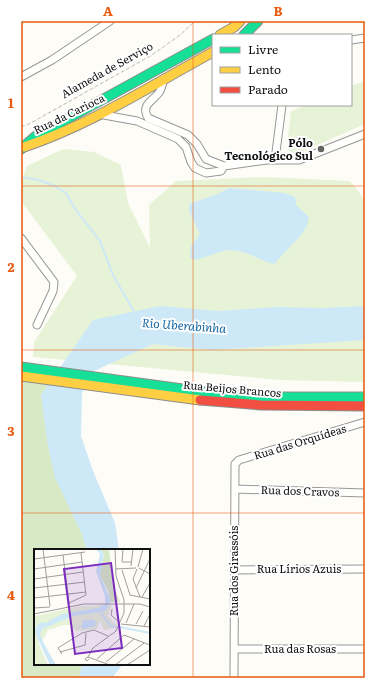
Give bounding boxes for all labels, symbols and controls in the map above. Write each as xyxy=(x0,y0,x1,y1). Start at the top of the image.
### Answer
text: A xyxy=(103,1,113,20)
text: B xyxy=(274,1,283,20)
legend xyxy=(212,34,352,106)
street label: Alameda de Serviço xyxy=(58,37,155,101)
text: Livre xyxy=(248,40,278,58)
text: Lento xyxy=(248,60,281,78)
text: Parado xyxy=(248,80,288,98)
street label: Rua da Carioca xyxy=(30,89,107,137)
text: 1 xyxy=(8,93,14,112)
place label: Pólo Tecnológico Sul xyxy=(224,134,313,163)
marker: Pólo Tecnológico Sul xyxy=(316,144,326,154)
text: 2 xyxy=(8,257,15,276)
water label: Rio Uberabinha xyxy=(141,313,227,337)
street label: Rua Beijos Brancos xyxy=(182,376,282,400)
street label: Rua das Orquídeas xyxy=(251,419,348,463)
text: 3 xyxy=(7,421,15,440)
street label: Rua dos Cravos xyxy=(261,481,340,499)
street label: Rua dos Girassóis xyxy=(225,526,241,616)
inset map xyxy=(34,549,150,665)
street label: Rua Lírios Azuis xyxy=(257,560,341,576)
text: 4 xyxy=(7,585,15,604)
street label: Rua das Rosas xyxy=(264,640,336,656)

